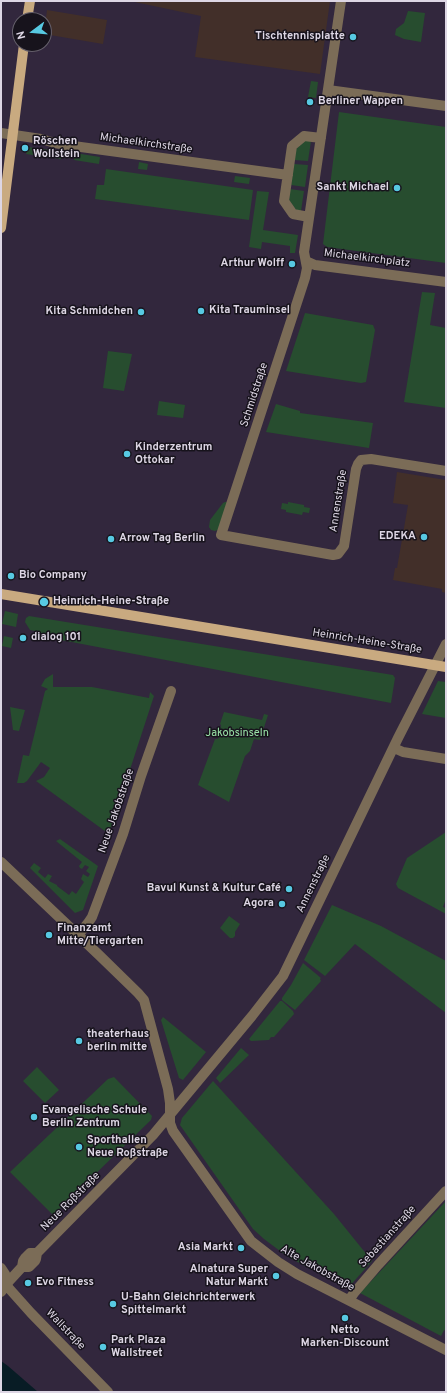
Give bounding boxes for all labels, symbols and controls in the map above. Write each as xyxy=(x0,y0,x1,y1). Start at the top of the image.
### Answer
north arrow xyxy=(12,12,52,52)
text: N xyxy=(14,29,29,41)
place label: Tischtennisplatte xyxy=(255,30,345,44)
marker: Tischtennisplatte xyxy=(348,32,358,42)
place label: Berliner Wappen xyxy=(318,95,403,109)
marker: Berliner Wappen xyxy=(305,97,315,107)
street label: Michaelkirchstraße xyxy=(99,131,193,157)
place label: Röschen Wollstein xyxy=(33,135,80,161)
marker: Röschen Wollstein xyxy=(20,143,30,153)
place label: Sankt Michael xyxy=(316,181,389,195)
marker: Sankt Michael xyxy=(392,183,402,193)
street label: Michaelkirchplatz xyxy=(323,247,411,271)
place label: Arthur Wolff xyxy=(221,257,284,271)
marker: Arthur Wolff xyxy=(287,259,297,269)
place label: Kita Trauminsel xyxy=(209,304,290,318)
place label: Kita Schmidchen xyxy=(46,305,133,319)
marker: Kita Trauminsel xyxy=(196,306,206,316)
marker: Kita Schmidchen xyxy=(136,307,146,317)
street label: Schmidstraße xyxy=(238,361,272,429)
place label: Kinderzentrum Ottokar xyxy=(135,441,212,467)
marker: Kinderzentrum Ottokar xyxy=(122,449,132,459)
street label: Annenstraße xyxy=(328,469,350,533)
place label: EDEKA xyxy=(379,530,416,544)
place label: Arrow Tag Berlin xyxy=(119,532,205,546)
marker: EDEKA xyxy=(419,532,429,542)
marker: Arrow Tag Berlin xyxy=(106,534,116,544)
place label: Bio Company xyxy=(19,569,87,583)
marker: Bio Company xyxy=(6,571,16,581)
place label: Heinrich-Heine-Straße xyxy=(53,595,169,609)
marker: Heinrich-Heine-Straße xyxy=(38,596,50,608)
street label: Heinrich-Heine-Straße xyxy=(311,627,423,657)
place label: dialog 101 xyxy=(31,631,81,645)
marker: dialog 101 xyxy=(18,633,28,643)
park label: Jakobsinseln xyxy=(205,727,269,741)
street label: Neue Jakobstraße xyxy=(96,767,138,855)
street label: Annenstraße xyxy=(294,853,334,915)
place label: Bavul Kunst & Kultur Café xyxy=(147,882,281,896)
marker: Bavul Kunst & Kultur Café xyxy=(284,884,294,894)
place label: Agora xyxy=(243,897,274,911)
marker: Agora xyxy=(277,899,287,909)
place label: Finanzamt Mitte/Tiergarten xyxy=(57,922,143,948)
marker: Finanzamt Mitte/Tiergarten xyxy=(44,930,54,940)
place label: theaterhaus berlin mitte xyxy=(87,1028,149,1054)
marker: theaterhaus berlin mitte xyxy=(74,1036,84,1046)
place label: Evangelische Schule Berlin Zentrum xyxy=(42,1104,147,1130)
marker: Evangelische Schule Berlin Zentrum xyxy=(29,1112,39,1122)
place label: Sporthallen Neue Roßstraße xyxy=(87,1134,168,1160)
marker: Sporthallen Neue Roßstraße xyxy=(74,1142,84,1152)
street label: Neue Roßstraße xyxy=(39,1170,103,1234)
street label: Sebastianstraße xyxy=(357,1203,419,1271)
place label: Asia Markt xyxy=(178,1241,233,1255)
marker: Asia Markt xyxy=(236,1243,246,1253)
street label: Alte Jakobstraße xyxy=(277,1243,357,1295)
place label: Alnatura Super Natur Markt xyxy=(190,1263,268,1289)
marker: Alnatura Super Natur Markt xyxy=(271,1271,281,1281)
place label: Evo Fitness xyxy=(36,1276,94,1290)
marker: Evo Fitness xyxy=(23,1278,33,1288)
place label: U-Bahn Gleichrichterwerk Spittelmarkt xyxy=(121,1291,255,1317)
marker: U-Bahn Gleichrichterwerk Spittelmarkt xyxy=(108,1299,118,1309)
street label: Wallstraße xyxy=(42,1307,88,1353)
marker: Netto Marken-Discount xyxy=(340,1313,350,1323)
place label: Netto Marken-Discount xyxy=(301,1324,389,1350)
place label: Park Plaza Wallstreet xyxy=(111,1334,166,1360)
marker: Park Plaza Wallstreet xyxy=(98,1342,108,1352)

